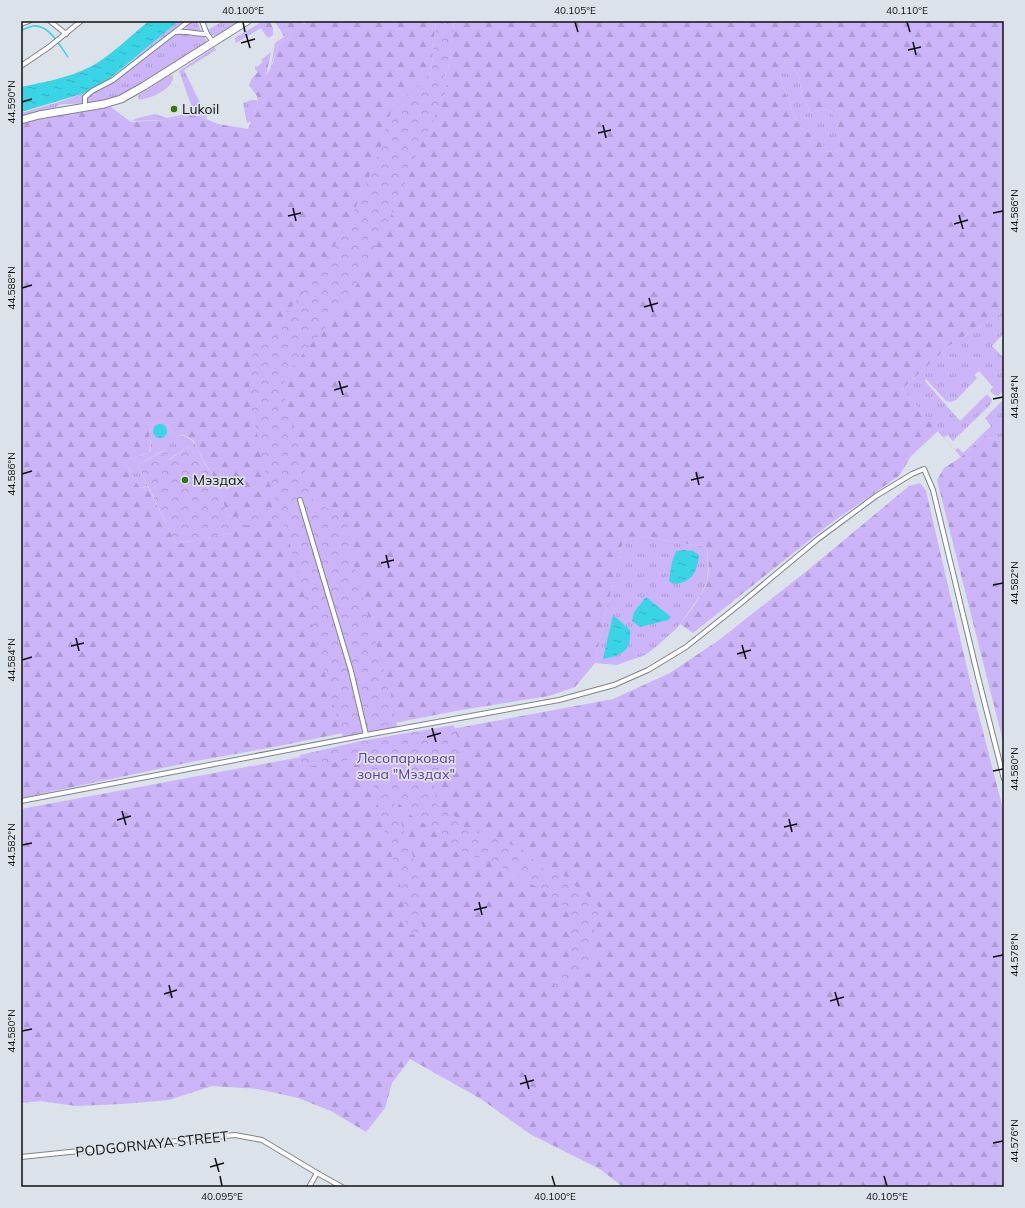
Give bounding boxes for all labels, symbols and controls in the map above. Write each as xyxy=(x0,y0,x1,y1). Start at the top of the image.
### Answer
text: 40.100°E xyxy=(222,4,264,17)
text: 40.105°E xyxy=(554,4,596,17)
text: 40.110°E xyxy=(886,4,928,17)
text: 44.590°N xyxy=(5,80,18,124)
place label: Lukoil xyxy=(182,100,219,118)
marker: Lukoil xyxy=(169,104,179,114)
text: 44.586°N xyxy=(1008,189,1021,233)
text: 44.588°N xyxy=(5,266,18,310)
text: 44.584°N xyxy=(1008,375,1021,419)
text: 44.586°N xyxy=(5,452,18,496)
place label: Мэздах xyxy=(193,471,245,489)
marker: Мэздах xyxy=(180,475,190,485)
text: 44.582°N xyxy=(1008,561,1021,605)
text: 44.584°N xyxy=(5,638,18,682)
text: 44.580°N xyxy=(1008,747,1021,791)
park label: Лесопарковая зона "Мэздах" xyxy=(357,749,455,783)
text: 44.582°N xyxy=(5,823,18,867)
text: 44.578°N xyxy=(1008,933,1021,977)
text: 44.580°N xyxy=(5,1009,18,1053)
text: 44.576°N xyxy=(1008,1119,1021,1163)
street label: PODGORNAYA STREET xyxy=(75,1127,230,1161)
text: 40.095°E xyxy=(201,1190,243,1203)
text: 40.100°E xyxy=(534,1190,576,1203)
text: 40.105°E xyxy=(866,1190,908,1203)

